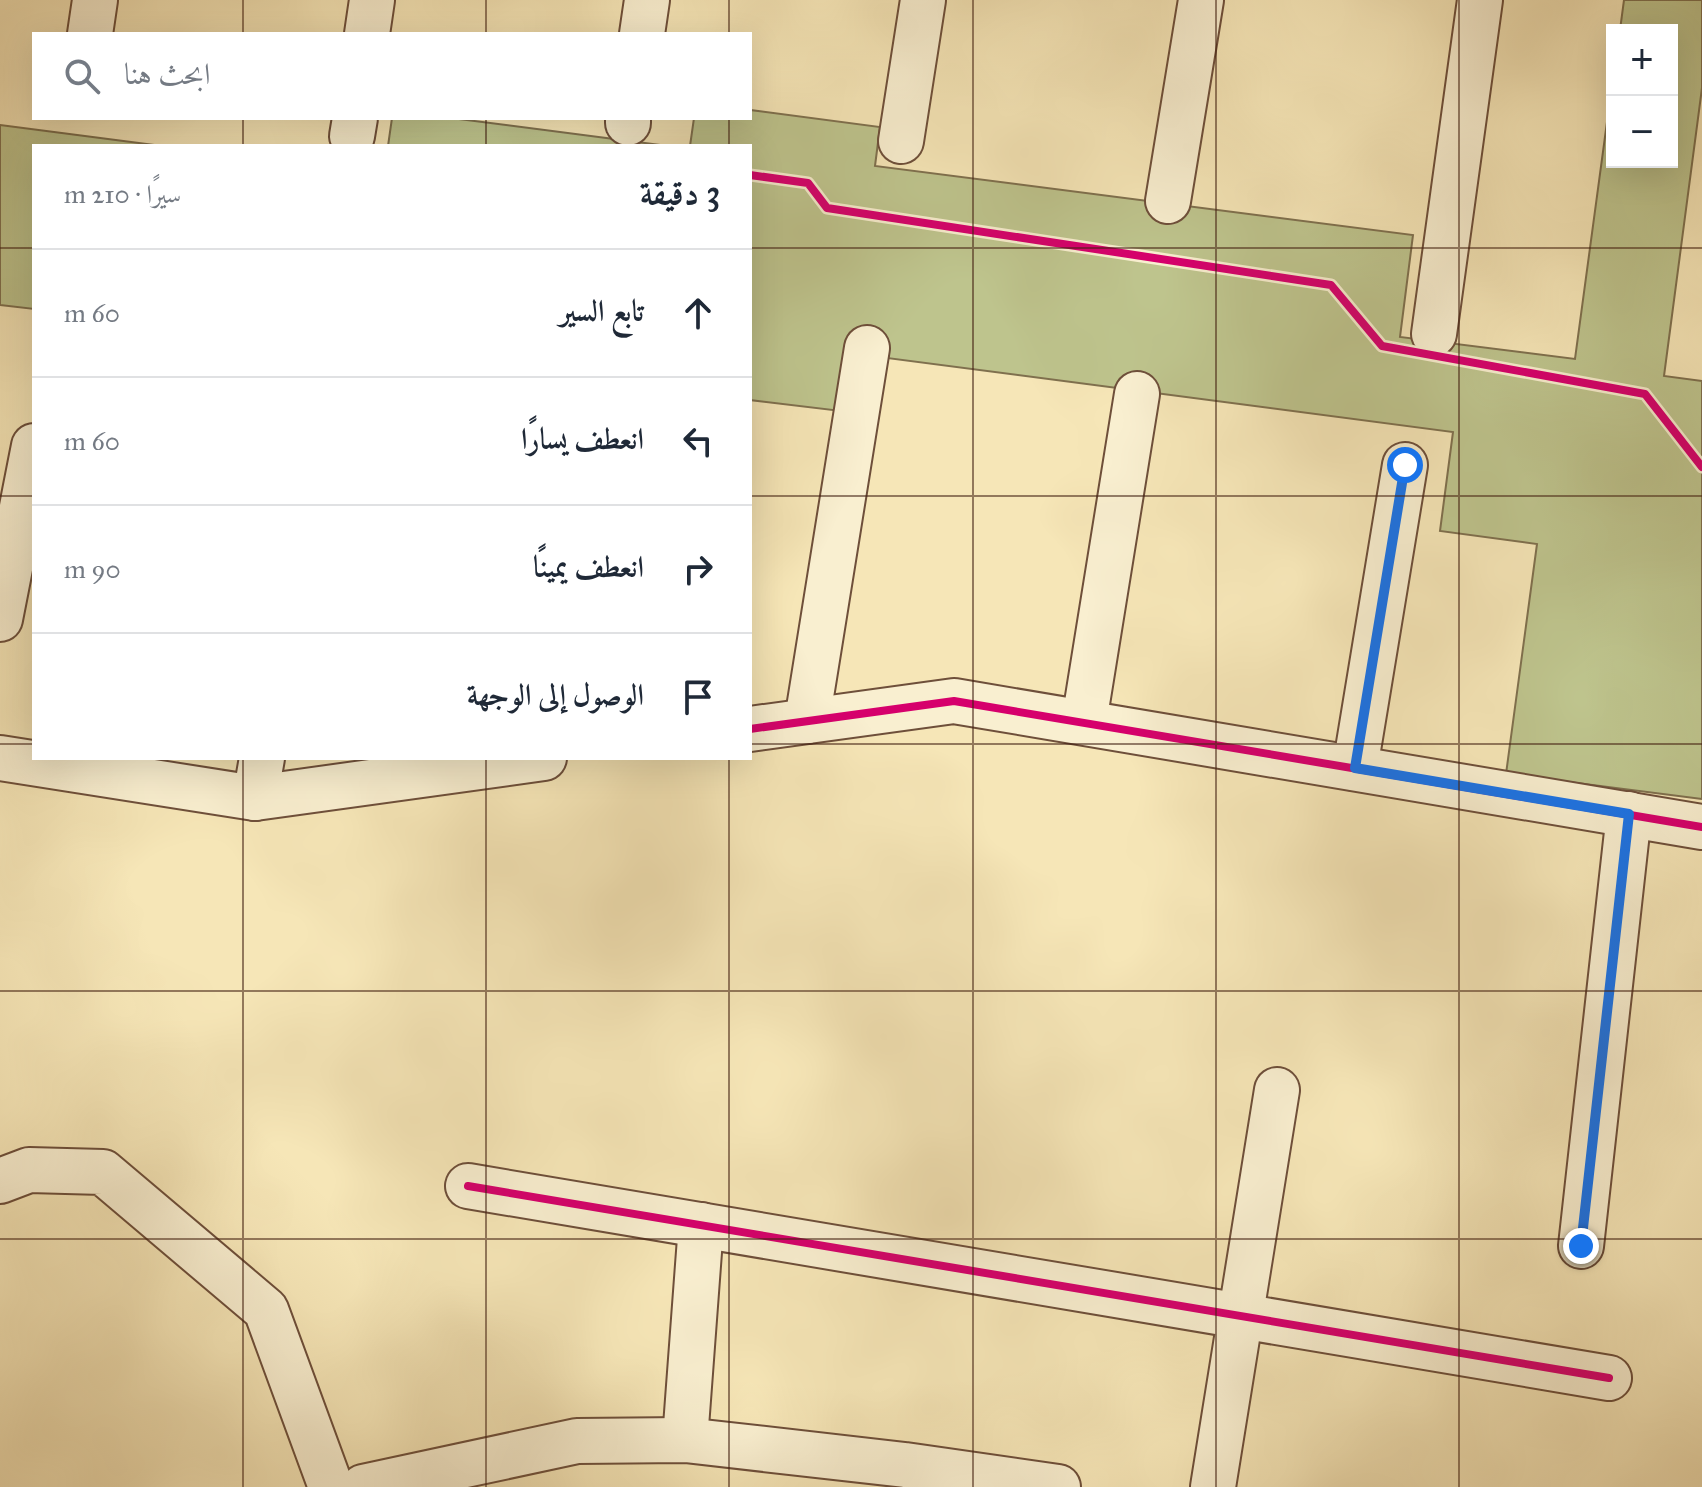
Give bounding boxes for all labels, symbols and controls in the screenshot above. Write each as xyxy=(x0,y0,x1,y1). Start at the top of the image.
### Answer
map controls xyxy=(1606,24,1678,168)
button: + xyxy=(1606,24,1678,96)
search box xyxy=(32,32,752,120)
icon: search xyxy=(60,54,104,98)
text: ابحث هنا xyxy=(124,56,210,92)
button: − xyxy=(1606,96,1678,168)
text: 3 دقيقة xyxy=(640,172,720,213)
text: سيرًا · 210 m xyxy=(64,178,181,210)
icon: ahead xyxy=(676,291,720,335)
text: تابع السير xyxy=(559,293,644,329)
text: 60 m xyxy=(64,297,120,329)
icon: left xyxy=(676,419,720,463)
text: انعطف يسارًا xyxy=(521,421,644,457)
text: 60 m xyxy=(64,425,120,457)
route start xyxy=(1387,447,1423,483)
icon: right xyxy=(676,547,720,591)
text: انعطف يمينًا xyxy=(533,549,644,585)
text: 90 m xyxy=(64,553,121,585)
icon: arrive xyxy=(676,675,720,719)
text: الوصول إلى الوجهة xyxy=(467,677,644,713)
route end xyxy=(1563,1228,1599,1264)

